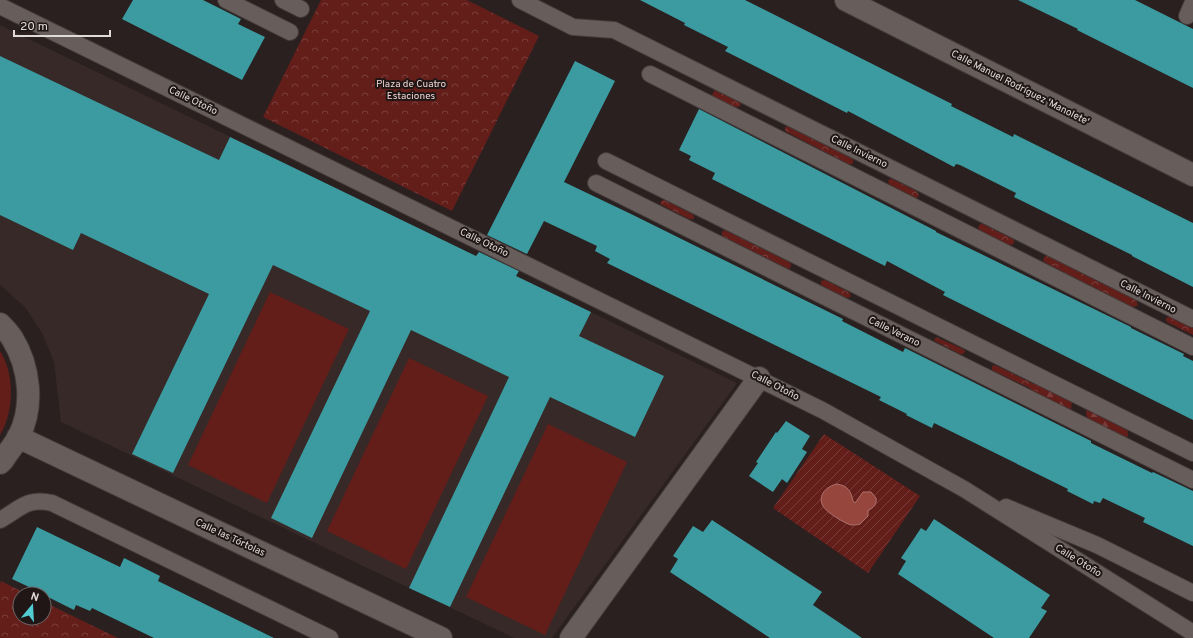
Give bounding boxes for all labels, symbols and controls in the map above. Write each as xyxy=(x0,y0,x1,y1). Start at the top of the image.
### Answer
scale bar xyxy=(14,12,110,38)
text: 20 m xyxy=(20,19,48,35)
street label: Calle Manuel Rodríguez 'Manolete' xyxy=(949,47,1091,129)
park label: Plaza de Cuatro Estaciones xyxy=(376,78,446,103)
street label: Calle Otoño xyxy=(167,84,220,119)
street label: Calle Invierno xyxy=(829,133,890,171)
street label: Calle Otoño xyxy=(458,226,511,261)
street label: Calle Invierno xyxy=(1118,277,1179,317)
street label: Calle Verano xyxy=(866,314,922,350)
street label: Calle Otoño xyxy=(749,368,802,404)
street label: Calle las Tórtolas xyxy=(193,516,267,560)
street label: Calle Otoño xyxy=(1052,542,1104,581)
north arrow xyxy=(12,586,52,626)
text: N xyxy=(29,590,41,605)

